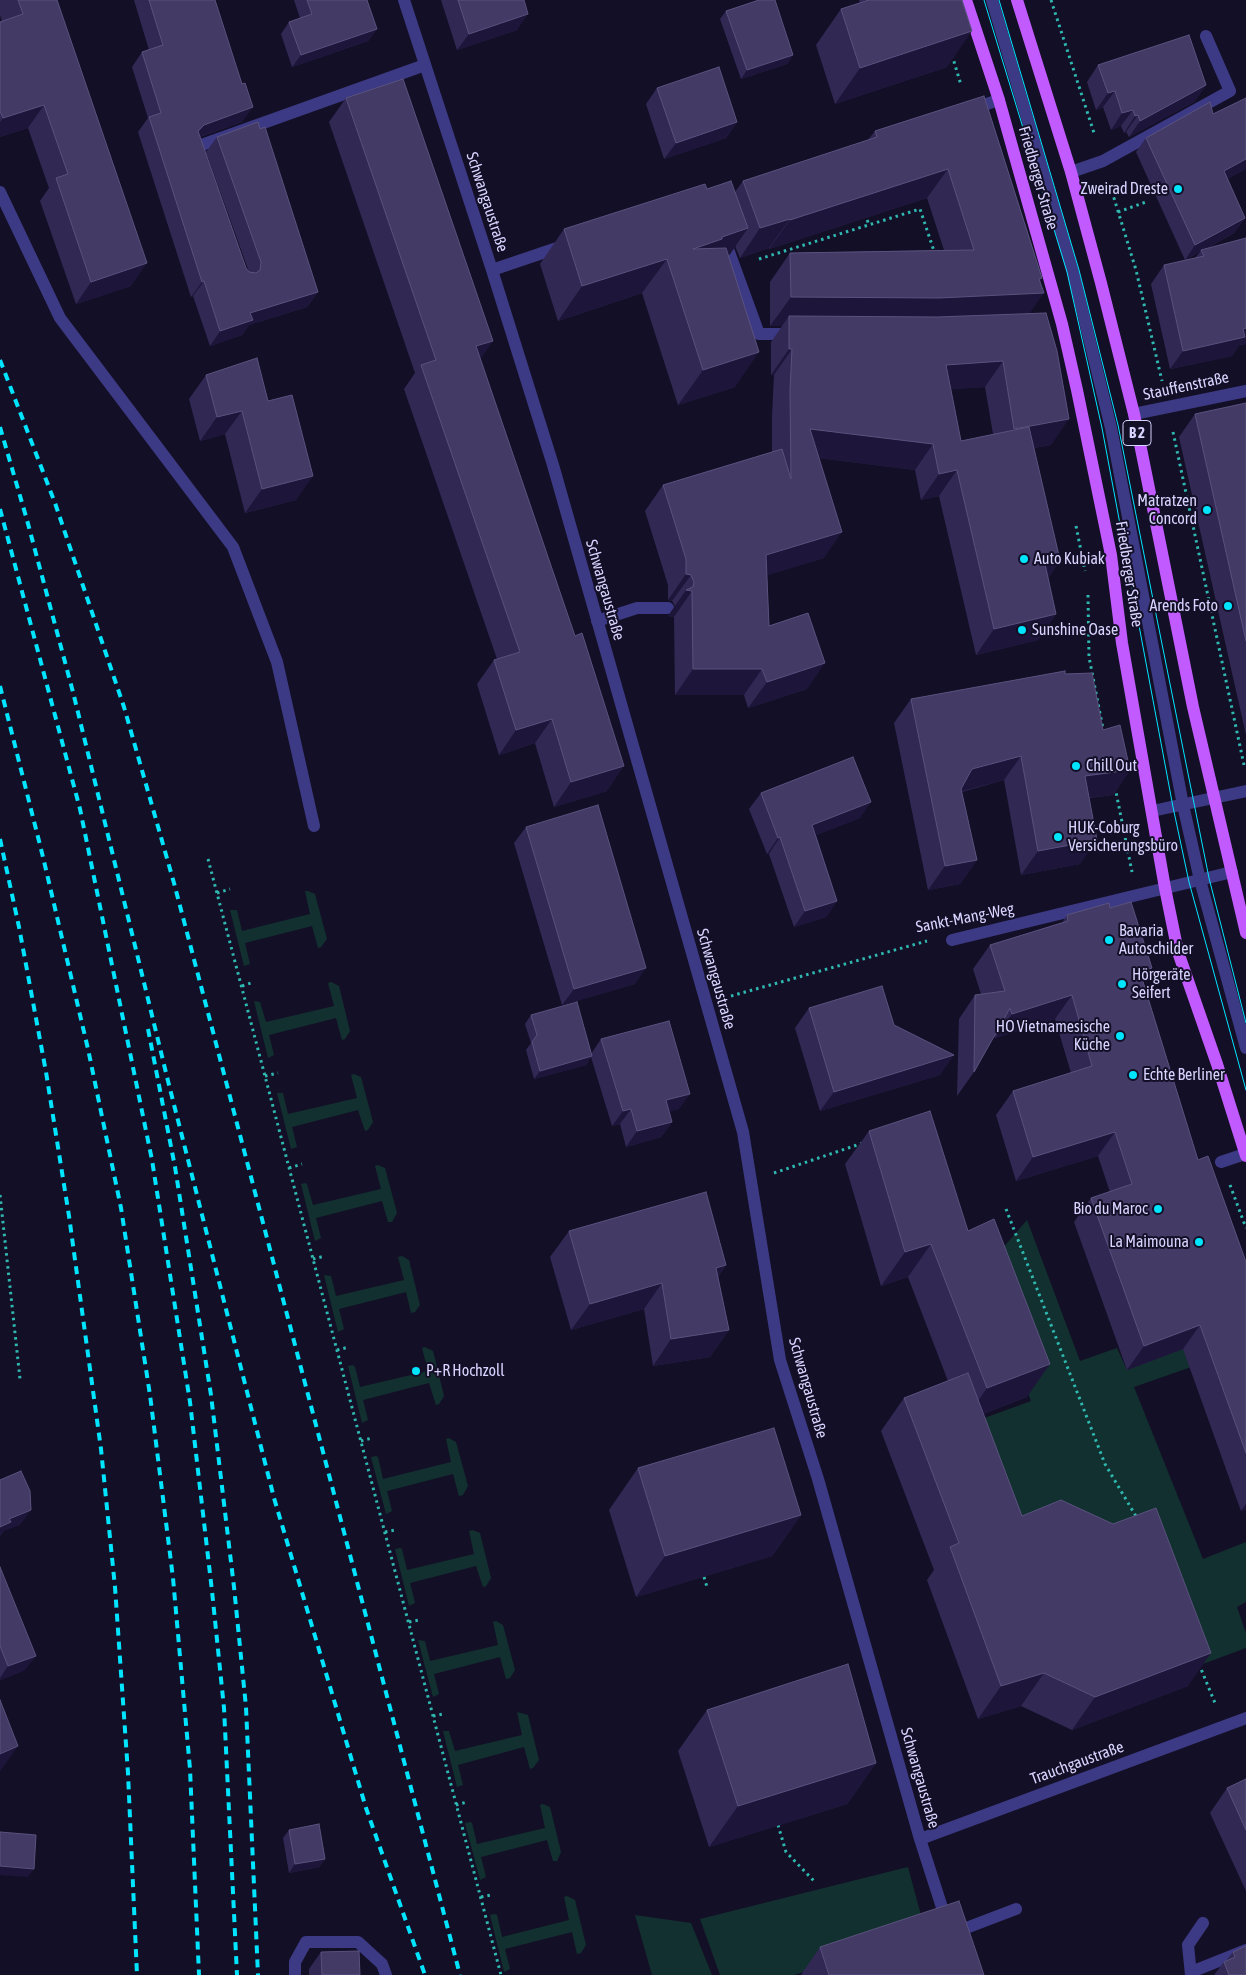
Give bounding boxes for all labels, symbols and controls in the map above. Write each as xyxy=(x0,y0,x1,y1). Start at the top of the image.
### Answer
street label: Friedberger Straße xyxy=(1014,124,1062,232)
street label: Schwangaustraße xyxy=(462,150,512,254)
place label: Zweirad Dreste xyxy=(1081,179,1168,199)
marker: Zweirad Dreste xyxy=(1172,183,1184,195)
street label: Stauffenstraße xyxy=(1141,368,1231,404)
road number: B 2 xyxy=(1123,420,1151,446)
place label: Matratzen Concord xyxy=(1137,491,1197,529)
marker: Matratzen Concord xyxy=(1201,504,1213,516)
street label: Friedberger Straße xyxy=(1111,520,1147,628)
street label: Schwangaustraße xyxy=(581,538,629,642)
place label: Auto Kubiak xyxy=(1034,549,1105,569)
marker: Auto Kubiak xyxy=(1018,553,1030,565)
place label: Arends Foto xyxy=(1149,596,1218,616)
marker: Arends Foto xyxy=(1222,600,1234,612)
place label: Sunshine Oase xyxy=(1032,620,1118,640)
marker: Sunshine Oase xyxy=(1016,624,1028,636)
place label: Chill Out xyxy=(1086,756,1137,776)
marker: Chill Out xyxy=(1070,760,1082,772)
place label: HUK-Coburg Versicherungsbüro xyxy=(1068,818,1178,856)
marker: HUK-Coburg Versicherungsbüro xyxy=(1052,831,1064,843)
street label: Sankt-Mang-Weg xyxy=(914,899,1016,937)
place label: Bavaria Autoschilder xyxy=(1119,921,1193,959)
street label: Schwangaustraße xyxy=(692,927,740,1031)
marker: Bavaria Autoschilder xyxy=(1103,934,1115,946)
place label: Hörgeräte Seifert xyxy=(1132,965,1190,1003)
marker: Hörgeräte Seifert xyxy=(1116,978,1128,990)
place label: HO Vietnamesische Küche xyxy=(996,1017,1110,1055)
marker: HO Vietnamesische Küche xyxy=(1114,1030,1126,1042)
place label: Echte Berliner xyxy=(1143,1065,1225,1085)
marker: Echte Berliner xyxy=(1127,1069,1139,1081)
place label: Bio du Maroc xyxy=(1073,1199,1148,1219)
marker: Bio du Maroc xyxy=(1152,1203,1164,1215)
place label: La Maimouna xyxy=(1109,1232,1189,1252)
marker: La Maimouna xyxy=(1193,1236,1205,1248)
street label: Schwangaustraße xyxy=(784,1336,832,1440)
place label: P+R Hochzoll xyxy=(426,1361,504,1381)
marker: P+R Hochzoll xyxy=(410,1365,422,1377)
street label: Schwangaustraße xyxy=(896,1726,944,1830)
street label: Trauchgaustraße xyxy=(1028,1737,1126,1789)

